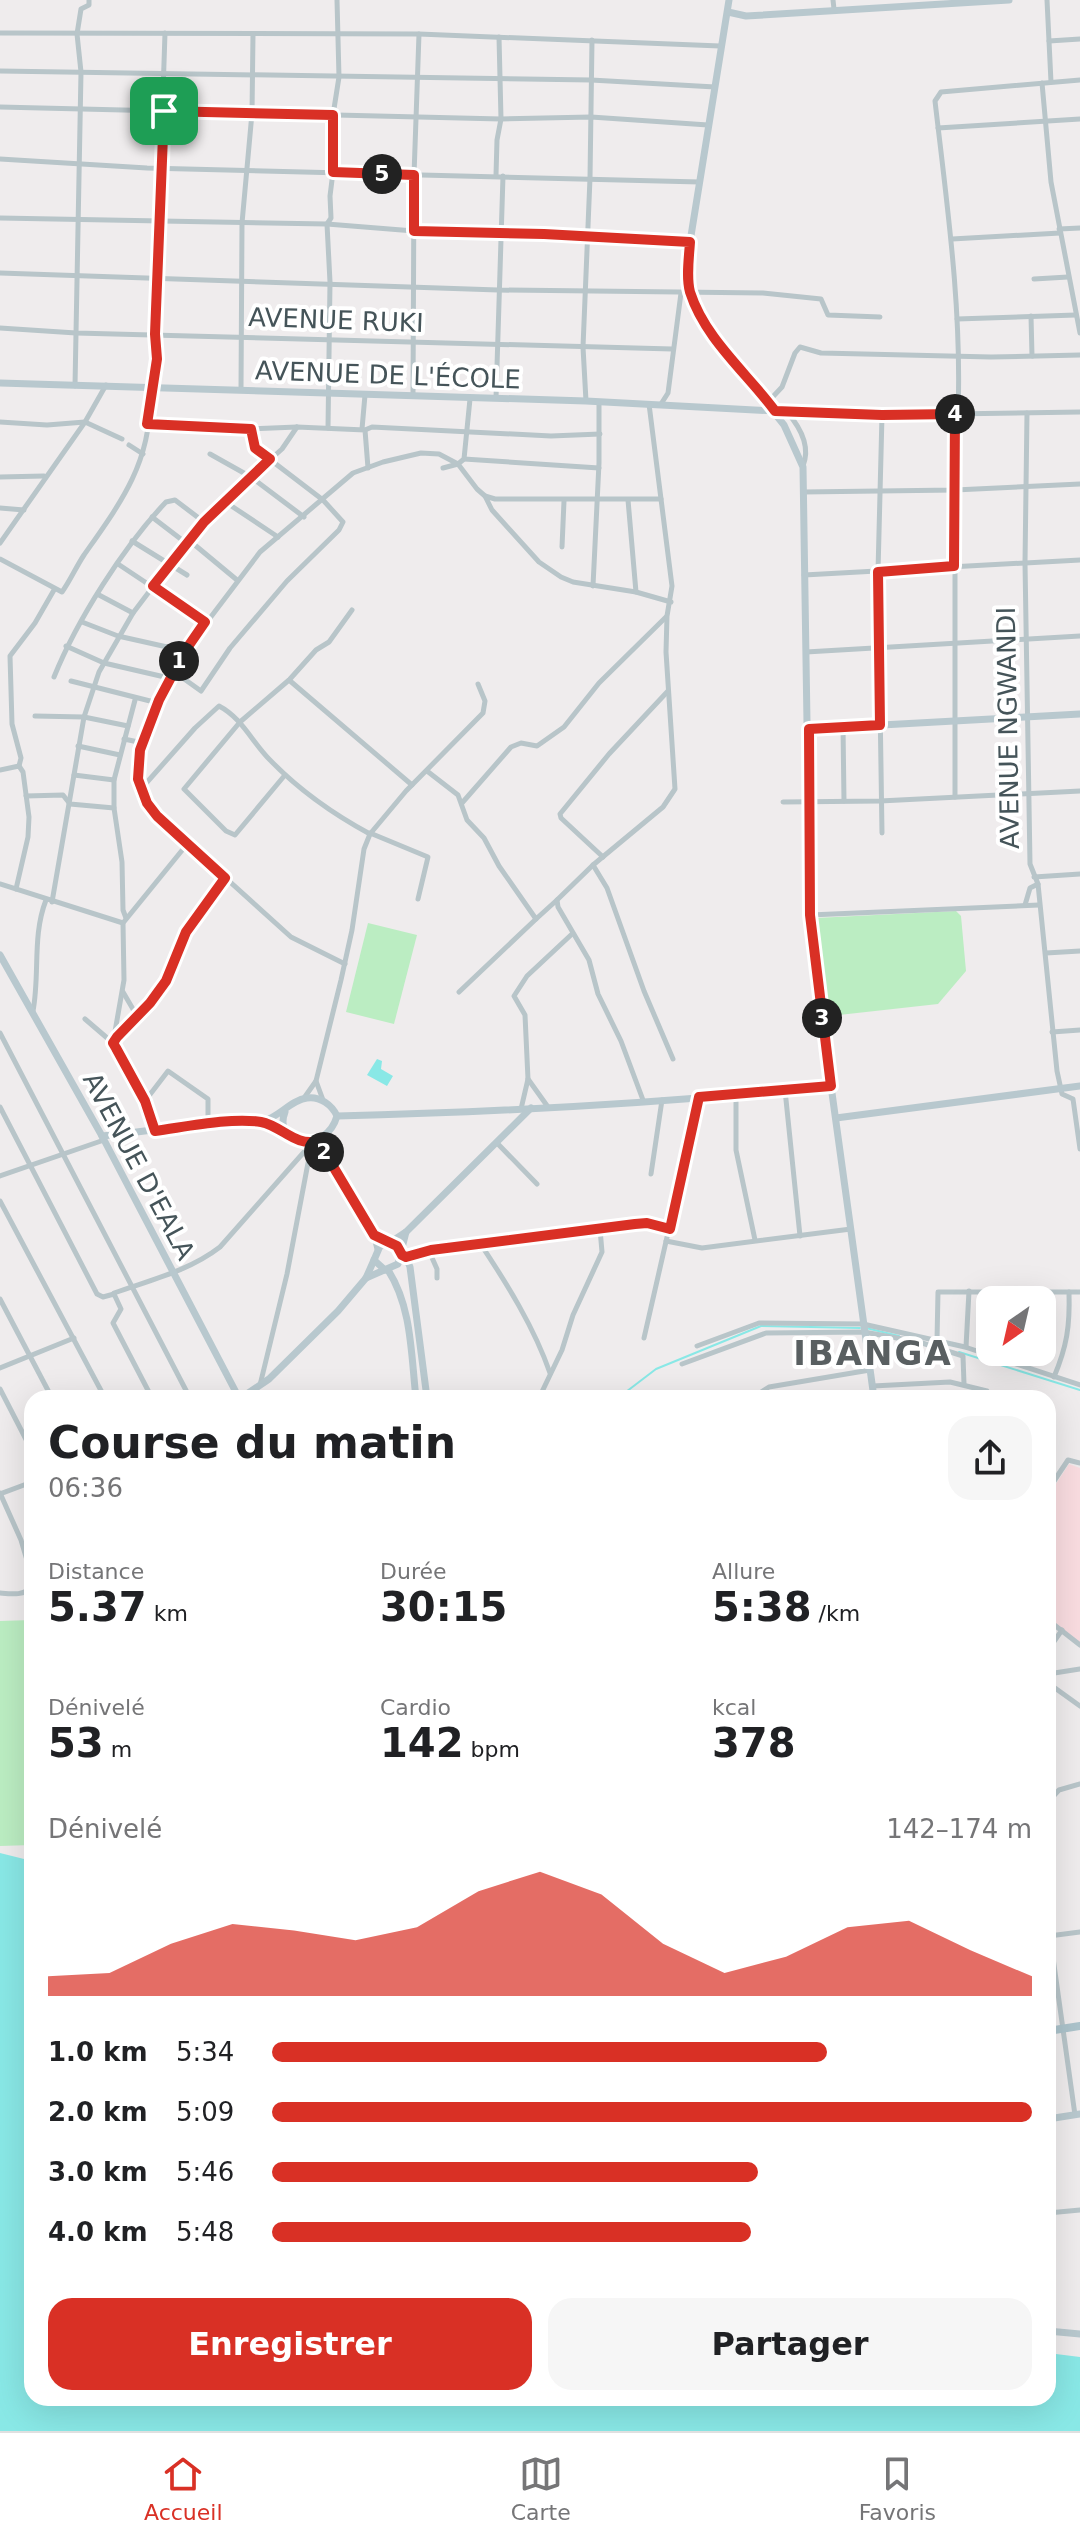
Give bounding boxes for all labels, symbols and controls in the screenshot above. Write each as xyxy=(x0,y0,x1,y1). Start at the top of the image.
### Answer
pin xyxy=(130,77,198,145)
icon: arrive xyxy=(142,89,186,133)
pin: 5 xyxy=(362,154,402,194)
text: 5 xyxy=(374,161,390,186)
street label: AVENUE RUKI xyxy=(248,302,424,338)
street label: AVENUE DE L'ÉCOLE xyxy=(255,354,521,395)
pin: 4 xyxy=(935,394,975,434)
text: 4 xyxy=(947,401,963,426)
street label: AVENUE NGWANDI xyxy=(991,607,1025,849)
pin: 1 xyxy=(159,641,199,681)
text: 1 xyxy=(171,648,187,673)
pin: 3 xyxy=(802,998,842,1038)
text: 3 xyxy=(814,1005,830,1030)
street label: AVENUE D'EALA xyxy=(77,1067,201,1265)
pin: 2 xyxy=(304,1132,344,1172)
text: 2 xyxy=(316,1139,332,1164)
north arrow xyxy=(976,1286,1056,1366)
map controls xyxy=(976,1286,1056,1366)
district label: IBANGA xyxy=(793,1333,953,1373)
button: share xyxy=(948,1416,1032,1500)
text: Course du matin xyxy=(48,1417,456,1468)
text: 06:36 xyxy=(48,1473,123,1503)
text: Distance xyxy=(48,1559,144,1584)
text: Durée xyxy=(380,1559,447,1584)
text: Allure xyxy=(712,1559,775,1584)
text: 5.37 xyxy=(48,1584,147,1630)
text: 30:15 xyxy=(380,1584,507,1630)
text: 5:38 xyxy=(712,1584,812,1630)
text: km xyxy=(147,1601,188,1626)
text: /km xyxy=(812,1601,860,1626)
text: Dénivelé xyxy=(48,1695,145,1720)
text: Cardio xyxy=(380,1695,451,1720)
text: kcal xyxy=(712,1695,756,1720)
text: 53 xyxy=(48,1720,104,1766)
text: 142 xyxy=(380,1720,464,1766)
text: 378 xyxy=(712,1720,796,1766)
text: m xyxy=(104,1737,132,1762)
text: bpm xyxy=(464,1737,520,1762)
text: Dénivelé xyxy=(48,1814,162,1844)
text: 142–174 m xyxy=(886,1814,1032,1844)
text: 1.0 km xyxy=(48,2037,148,2067)
text: 5:34 xyxy=(176,2037,234,2067)
text: 2.0 km xyxy=(48,2097,148,2127)
text: 5:09 xyxy=(176,2097,234,2127)
text: 3.0 km xyxy=(48,2157,148,2187)
text: 5:46 xyxy=(176,2157,234,2187)
text: 4.0 km xyxy=(48,2217,148,2247)
text: 5:48 xyxy=(176,2217,234,2247)
button: Enregistrer xyxy=(48,2298,532,2390)
button: Partager xyxy=(548,2298,1032,2390)
tab: Accueil xyxy=(144,2452,223,2525)
tab: Carte xyxy=(511,2452,571,2525)
tab: Favoris xyxy=(859,2452,936,2525)

